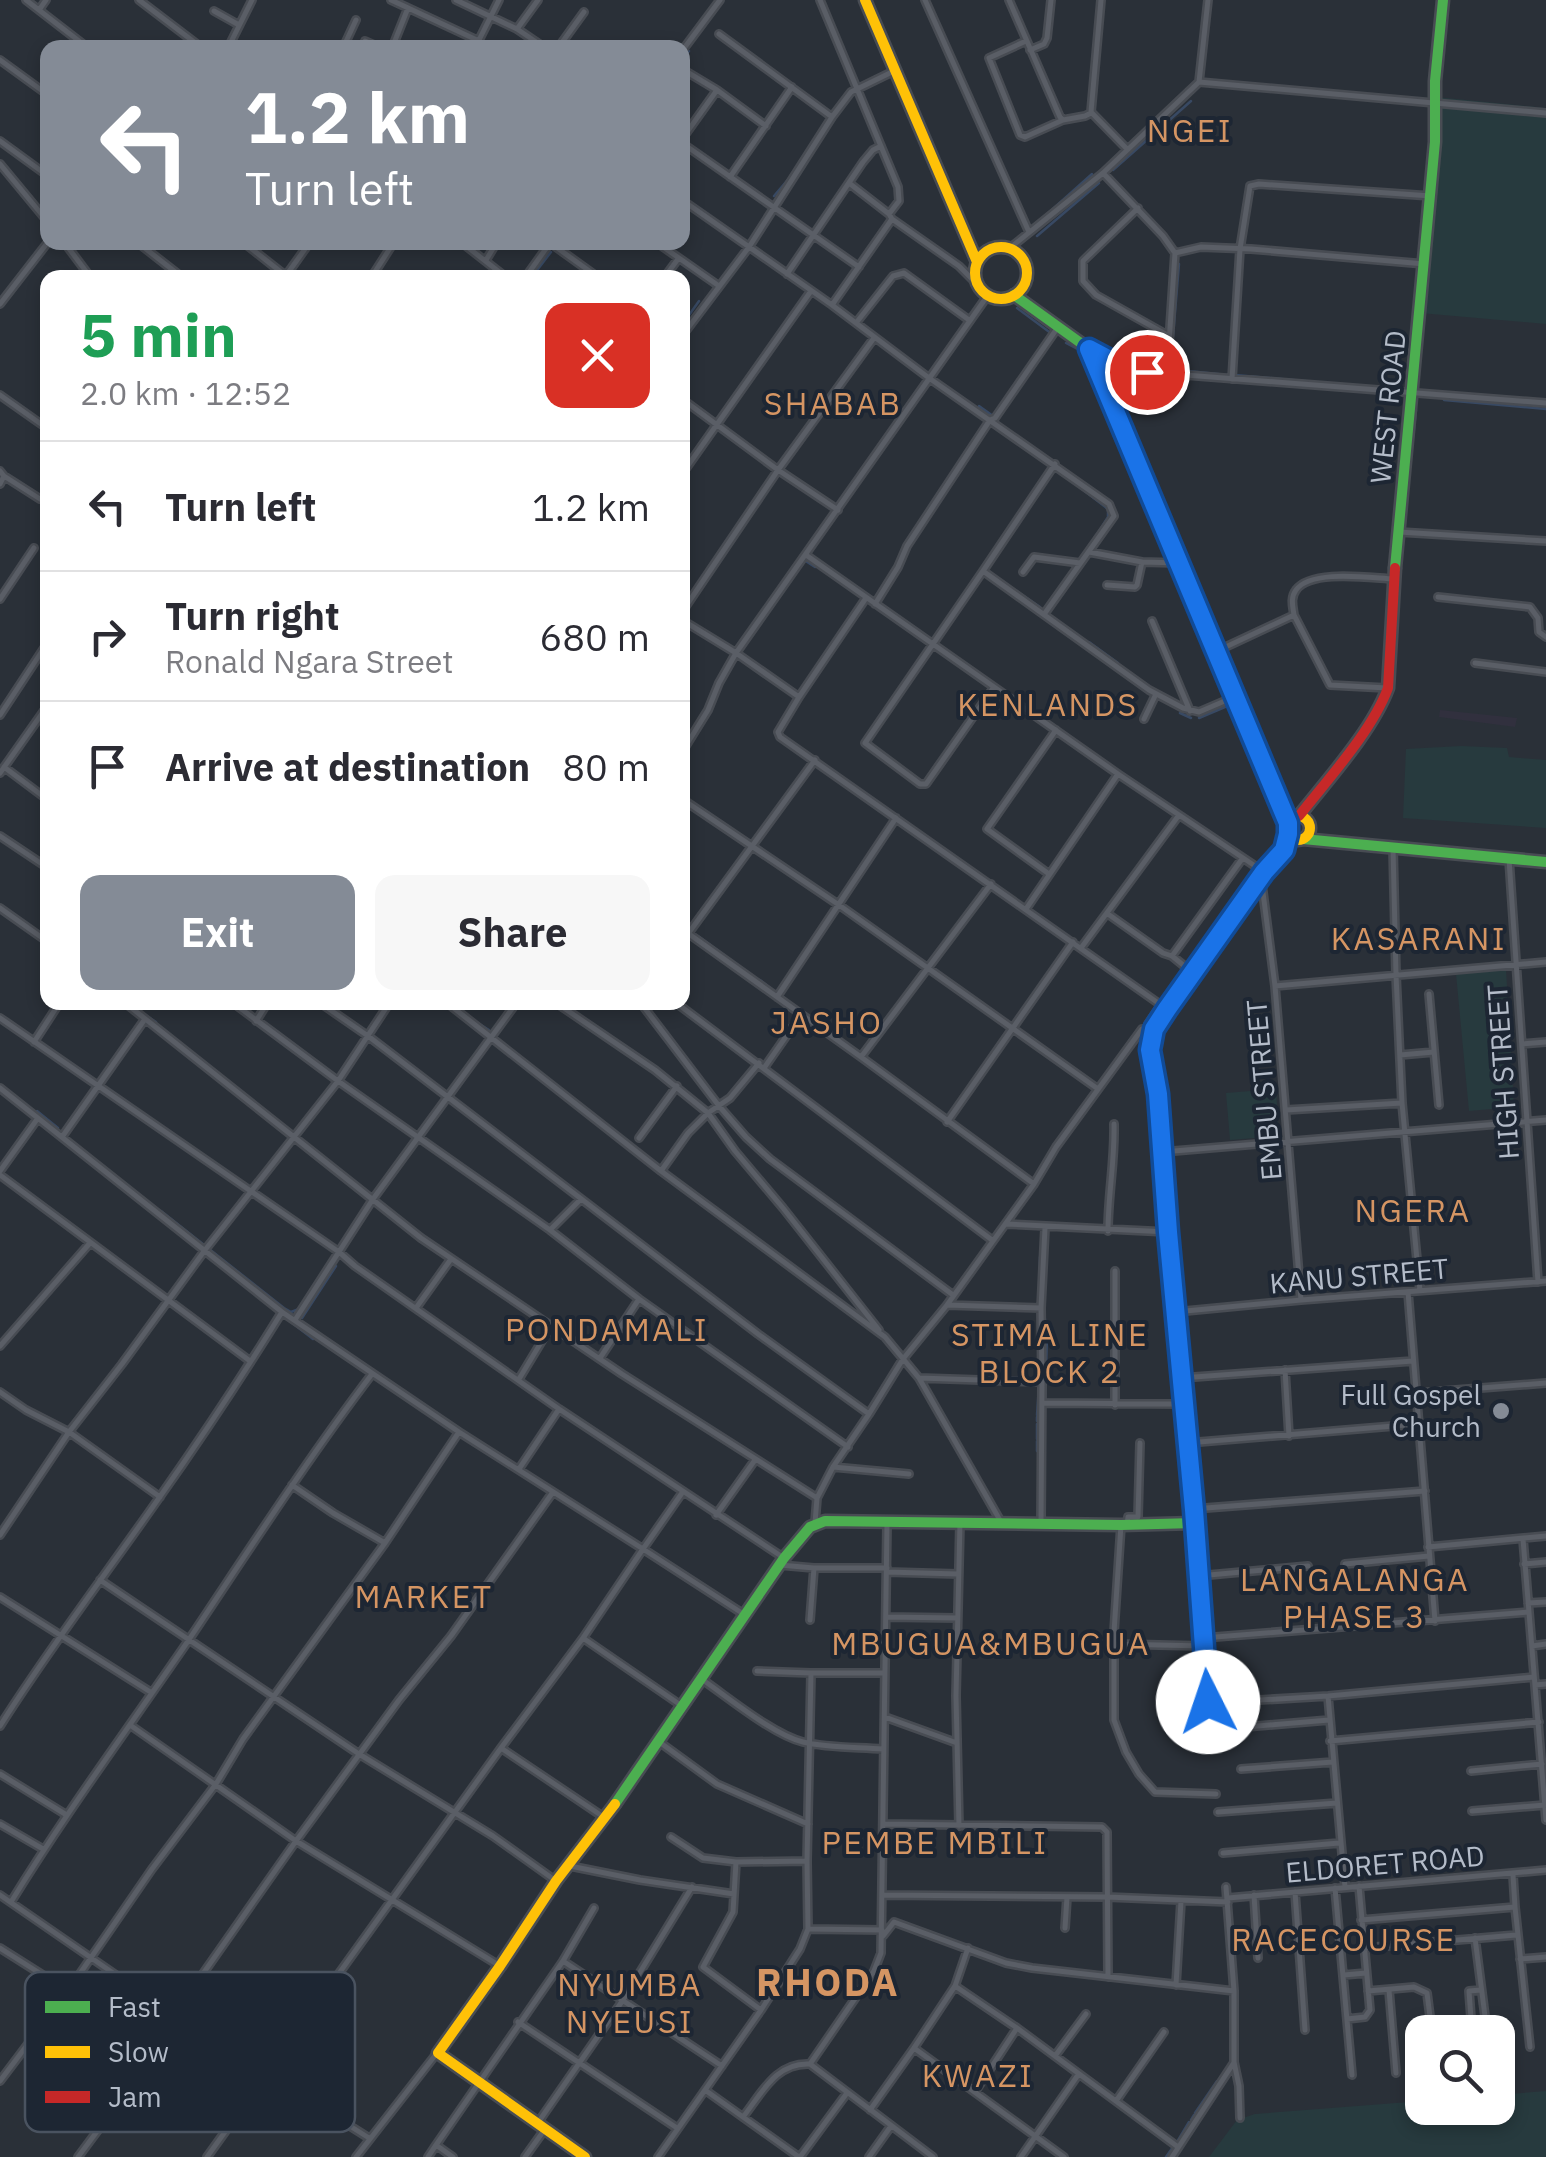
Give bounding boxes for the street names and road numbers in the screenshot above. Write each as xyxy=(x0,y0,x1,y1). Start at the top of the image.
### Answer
street label: WEST ROAD xyxy=(1361,329,1414,485)
street label: HIGH STREET xyxy=(1478,983,1527,1161)
street label: EMBU STREET xyxy=(1237,998,1290,1182)
street label: KANU STREET xyxy=(1268,1249,1450,1302)
street label: ELDORET ROAD xyxy=(1284,1836,1486,1891)

